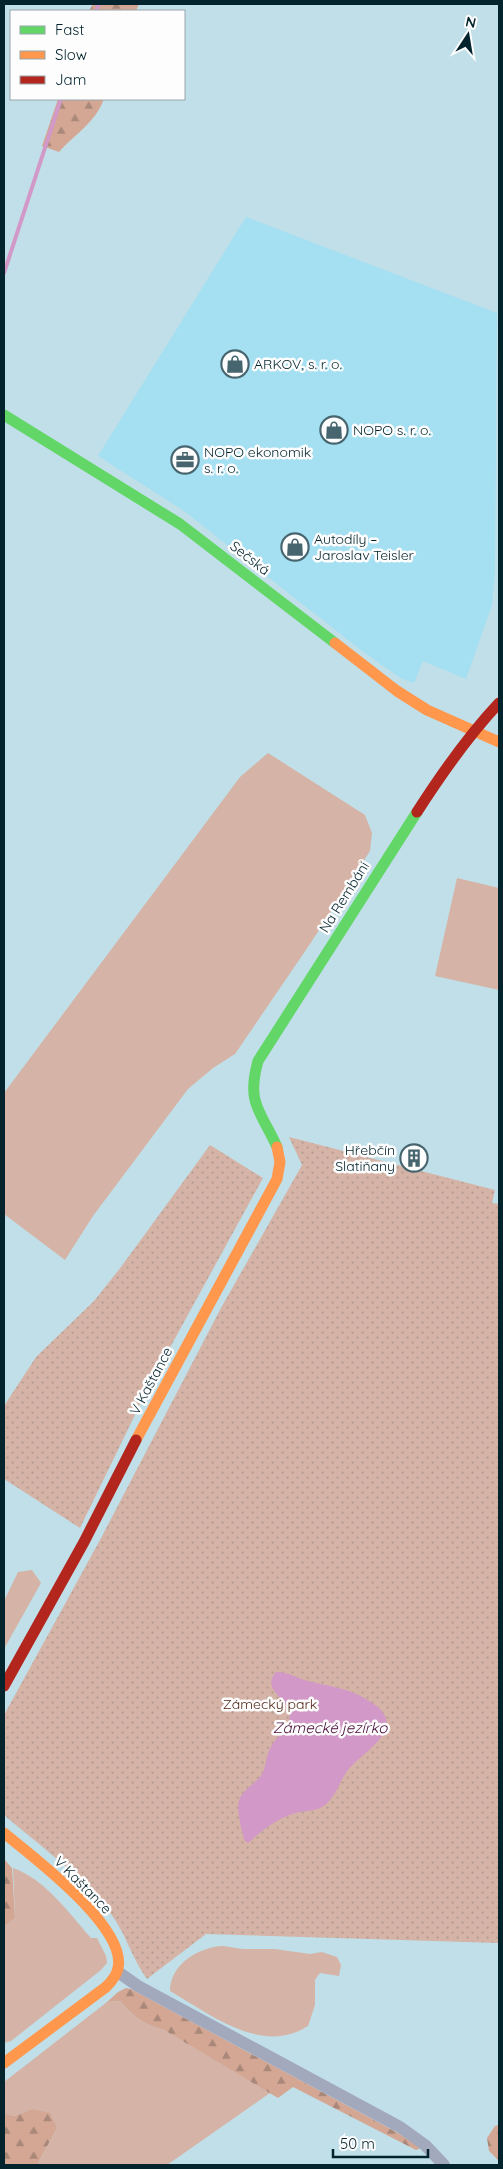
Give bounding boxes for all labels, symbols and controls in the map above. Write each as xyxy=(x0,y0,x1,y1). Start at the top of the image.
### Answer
legend xyxy=(10,10,185,100)
north arrow xyxy=(443,10,493,60)
text: N xyxy=(464,12,478,32)
text: Fast xyxy=(55,20,84,39)
text: Slow xyxy=(55,45,87,64)
text: Jam xyxy=(55,70,86,89)
shop icon: ARKOV, s. r. o. xyxy=(220,349,250,379)
place label: ARKOV, s. r. o. xyxy=(254,355,342,373)
shop icon: NOPO s. r. o. xyxy=(319,415,349,445)
place label: NOPO s. r. o. xyxy=(353,421,431,439)
place label: NOPO ekonomik s. r. o. xyxy=(204,443,311,477)
office icon: NOPO ekonomik s. r. o. xyxy=(170,445,200,475)
place label: Autodíly – Jaroslav Teisler xyxy=(314,530,415,564)
shop icon: Autodíly – Jaroslav Teisler xyxy=(280,532,310,562)
street label: Sečská xyxy=(227,537,273,579)
street label: Na Rembáni xyxy=(315,858,373,936)
place label: Hřebčín Slatiňany xyxy=(335,1141,395,1175)
building icon: Hřebčín Slatiňany xyxy=(399,1143,429,1173)
street label: V Kaštance xyxy=(126,1344,176,1418)
park label: Zámecký park xyxy=(223,1695,317,1713)
water label: Zámecké jezírko xyxy=(273,1718,388,1737)
street label: V Kaštance xyxy=(50,1852,116,1918)
scale bar xyxy=(333,2126,428,2158)
text: 50 m xyxy=(340,2134,375,2153)

